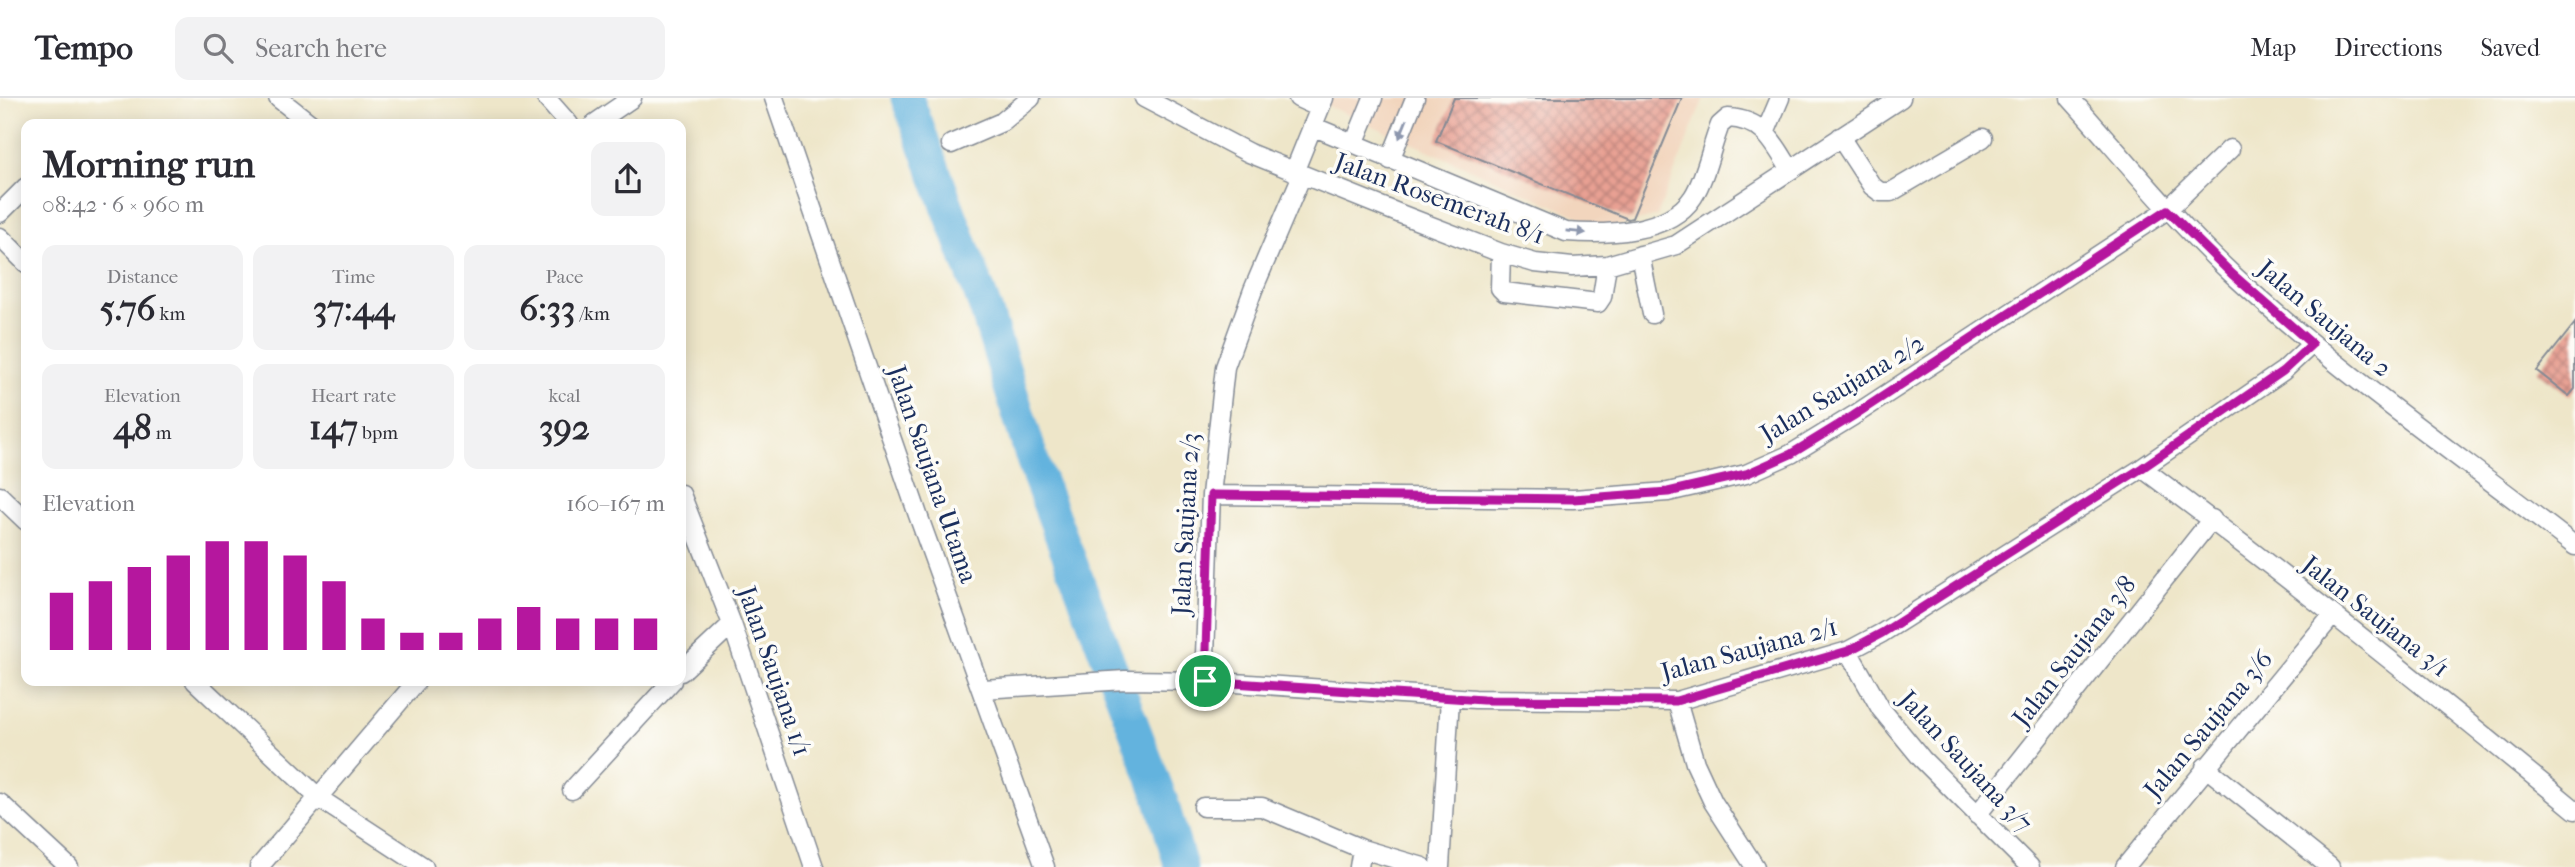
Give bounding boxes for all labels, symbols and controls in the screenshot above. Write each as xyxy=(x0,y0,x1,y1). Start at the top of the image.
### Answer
search box xyxy=(175,17,665,80)
text: Tempo xyxy=(35,29,133,68)
icon: search xyxy=(199,29,237,67)
text: Search here xyxy=(255,33,387,64)
text: Map xyxy=(2250,34,2296,62)
text: Directions xyxy=(2334,34,2442,62)
text: Saved xyxy=(2480,34,2540,62)
one-way arrow xyxy=(1397,118,1408,139)
text: Morning run xyxy=(42,142,255,187)
button: share xyxy=(591,142,665,216)
street label: Jalan Rosemerah 8/1 xyxy=(1329,145,1549,251)
text: 08:42 · 6 × 960 m xyxy=(42,191,204,218)
one-way arrow xyxy=(1565,227,1587,238)
street label: Jalan Saujana 2 xyxy=(2250,252,2398,384)
text: Distance xyxy=(107,266,178,288)
text: Time xyxy=(332,266,375,288)
text: Pace xyxy=(546,266,583,288)
text: 5.76 xyxy=(100,288,156,329)
text: 37:44 xyxy=(313,288,394,329)
text: 6:33 xyxy=(519,288,575,329)
text: km xyxy=(156,303,185,325)
text: /km xyxy=(575,303,610,325)
street label: Jalan Saujana 2/2 xyxy=(1753,327,1930,451)
street label: Jalan Saujana Utama xyxy=(880,360,985,588)
text: Elevation xyxy=(104,385,181,407)
text: Heart rate xyxy=(311,385,396,407)
text: kcal xyxy=(549,385,580,407)
text: 48 xyxy=(113,407,152,448)
text: 147 xyxy=(309,407,358,448)
text: 392 xyxy=(539,407,590,448)
text: m xyxy=(152,422,172,444)
text: bpm xyxy=(358,422,398,444)
street label: Jalan Saujana 2/3 xyxy=(1165,432,1206,618)
text: Elevation xyxy=(42,490,135,517)
text: 160–167 m xyxy=(566,490,665,517)
street label: Jalan Saujana 3/1 xyxy=(2294,548,2456,684)
street label: Jalan Saujana 3/8 xyxy=(2005,570,2143,734)
street label: Jalan Saujana 1/1 xyxy=(730,580,818,760)
street label: Jalan Saujana 2/1 xyxy=(1655,611,1841,688)
street label: Jalan Saujana 3/6 xyxy=(2136,643,2280,806)
pin xyxy=(1175,651,1235,711)
icon: arrive xyxy=(1186,662,1224,700)
street label: Jalan Saujana 3/7 xyxy=(1891,683,2039,839)

